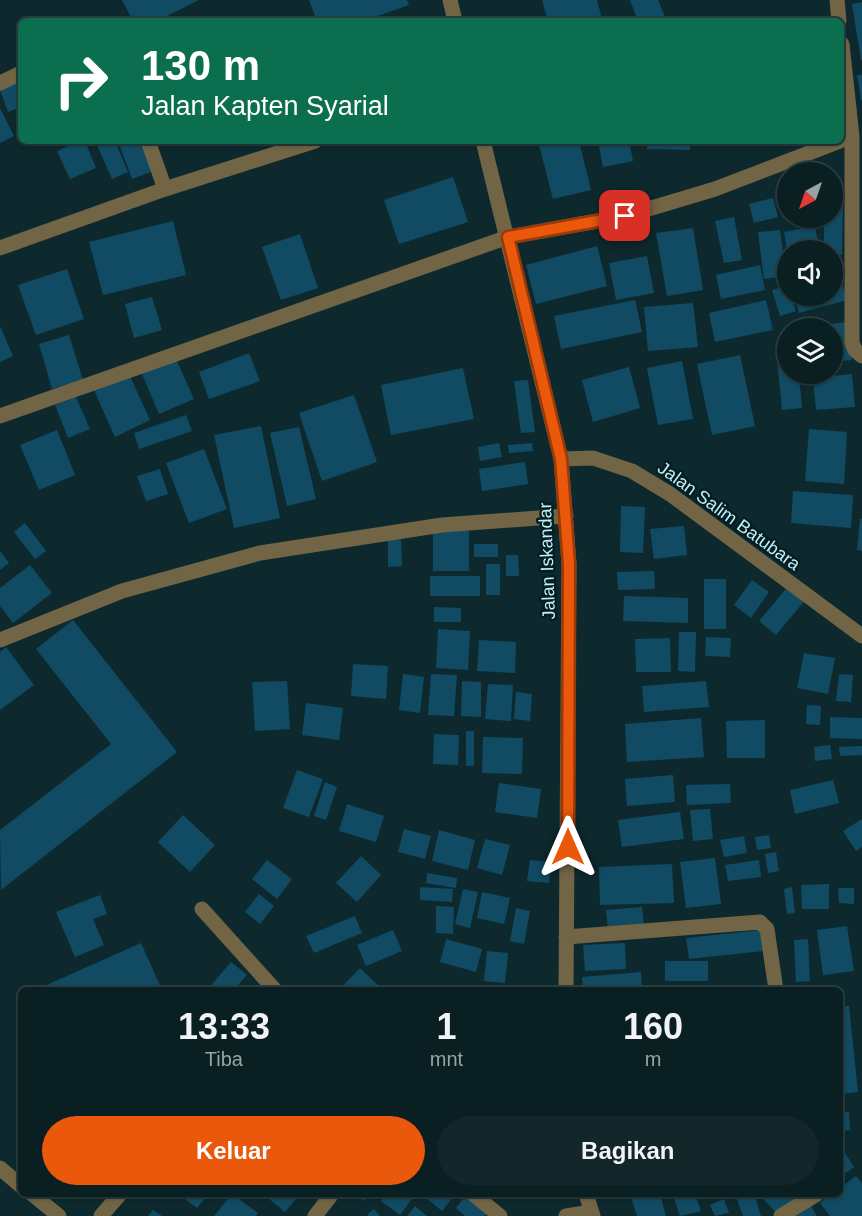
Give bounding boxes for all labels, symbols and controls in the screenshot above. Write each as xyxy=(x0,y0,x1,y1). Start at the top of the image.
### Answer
icon: right xyxy=(42,42,120,120)
text: 130 m xyxy=(141,42,260,89)
text: Jalan Kapten Syarial xyxy=(141,91,389,121)
north arrow xyxy=(777,162,843,228)
map controls xyxy=(777,162,843,384)
pin xyxy=(599,190,650,241)
icon: arrive xyxy=(608,199,641,232)
button: sound xyxy=(777,240,843,306)
button: layers xyxy=(777,318,843,384)
street label: Jalan Salim Batubara xyxy=(654,458,805,575)
street label: Jalan Iskandar xyxy=(535,502,559,620)
position arrow xyxy=(536,815,600,879)
text: 13:33 xyxy=(178,1006,270,1047)
text: 1 xyxy=(436,1006,457,1047)
text: 160 xyxy=(623,1006,683,1047)
text: Tiba xyxy=(205,1048,243,1070)
text: mnt xyxy=(430,1048,463,1070)
text: m xyxy=(645,1048,661,1070)
button: Keluar xyxy=(42,1116,425,1185)
button: Bagikan xyxy=(437,1116,819,1185)

